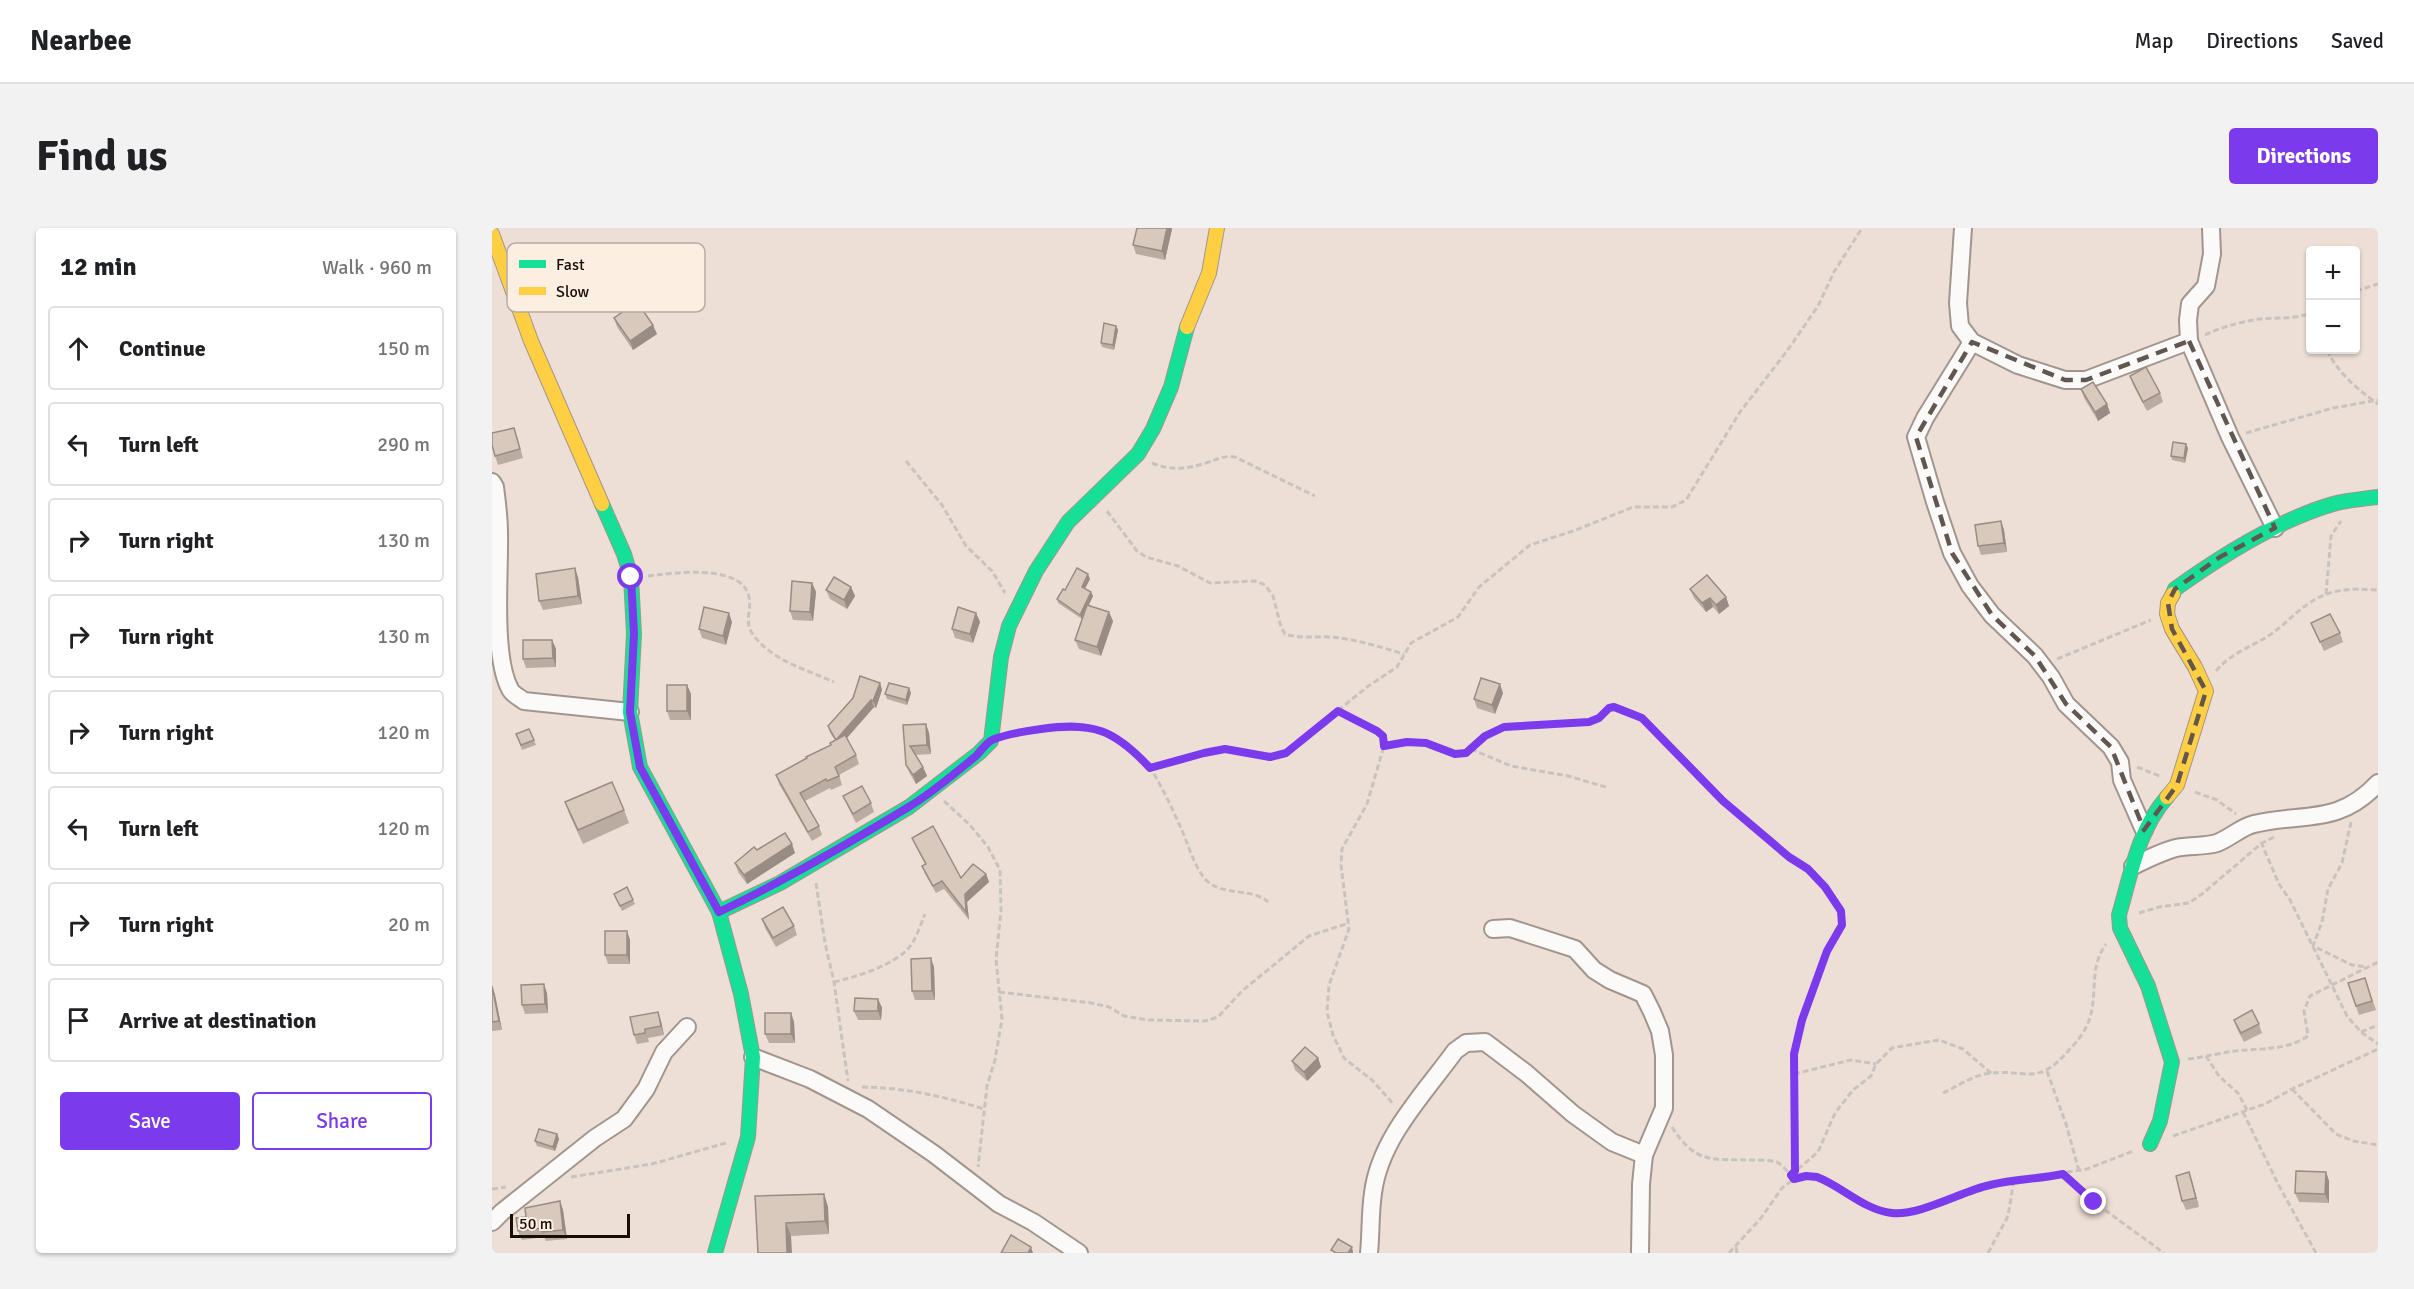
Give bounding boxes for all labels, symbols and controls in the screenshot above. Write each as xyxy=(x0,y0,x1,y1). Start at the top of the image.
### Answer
text: Nearbee xyxy=(30,24,132,58)
text: Map xyxy=(2135,28,2173,54)
text: Directions xyxy=(2206,28,2298,54)
text: Saved xyxy=(2331,28,2384,54)
button: Directions xyxy=(2229,128,2378,184)
text: Find us xyxy=(36,131,167,182)
legend xyxy=(507,243,705,312)
map controls xyxy=(2306,246,2360,354)
button: + xyxy=(2306,246,2360,300)
text: 12 min xyxy=(60,251,137,283)
text: Walk · 960 m xyxy=(322,255,432,280)
text: Fast xyxy=(556,255,585,275)
text: Slow xyxy=(556,282,590,302)
button: − xyxy=(2306,300,2360,354)
icon: ahead xyxy=(62,332,95,365)
text: Continue xyxy=(119,335,206,362)
text: 150 m xyxy=(377,336,430,361)
icon: left xyxy=(62,428,95,461)
text: Turn left xyxy=(119,431,199,458)
text: 290 m xyxy=(377,432,430,457)
icon: right xyxy=(62,524,95,557)
text: Turn right xyxy=(119,527,214,554)
text: 130 m xyxy=(377,528,430,553)
route start xyxy=(617,563,643,589)
icon: right xyxy=(62,620,95,653)
text: Turn right xyxy=(119,623,214,650)
text: 130 m xyxy=(377,624,430,649)
icon: right xyxy=(62,716,95,749)
text: Turn right xyxy=(119,719,214,746)
text: 120 m xyxy=(377,720,430,745)
icon: left xyxy=(62,812,95,845)
text: Turn left xyxy=(119,815,199,842)
text: 120 m xyxy=(377,816,430,841)
icon: right xyxy=(62,908,95,941)
text: Turn right xyxy=(119,911,214,938)
text: 20 m xyxy=(388,912,430,937)
icon: arrive xyxy=(62,1004,95,1037)
text: Arrive at destination xyxy=(119,1007,316,1034)
button: Save xyxy=(60,1092,240,1150)
button: Share xyxy=(252,1092,432,1150)
route end xyxy=(2080,1188,2106,1214)
scale bar xyxy=(510,1211,630,1238)
text: 50 m xyxy=(519,1214,553,1234)

